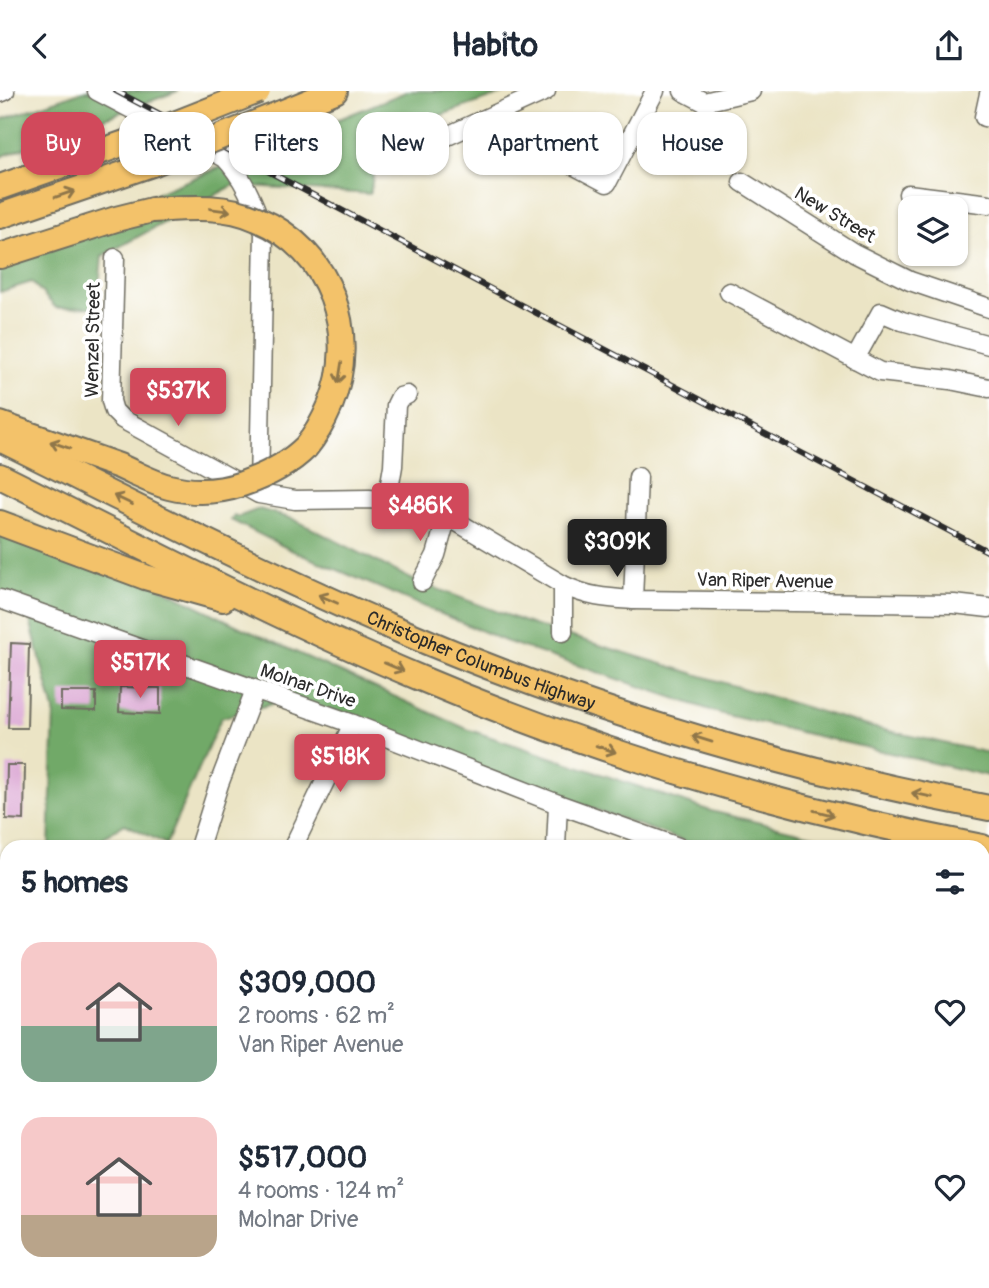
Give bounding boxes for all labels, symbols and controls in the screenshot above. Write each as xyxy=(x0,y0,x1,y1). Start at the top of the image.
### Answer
text: Habito xyxy=(451,26,538,66)
icon: back xyxy=(21,27,59,65)
icon: share xyxy=(930,27,968,65)
chip: Buy xyxy=(21,112,105,175)
chip: Rent xyxy=(119,112,215,175)
chip: Filters xyxy=(229,112,342,175)
chip: New xyxy=(356,112,449,175)
chip: Apartment xyxy=(463,112,623,175)
chip: House xyxy=(637,112,747,175)
street label: New Street xyxy=(790,181,880,249)
one-way arrow xyxy=(53,187,75,199)
map controls xyxy=(898,196,968,266)
button: layers xyxy=(898,196,968,266)
one-way arrow xyxy=(208,204,231,217)
street label: Wenzel Street xyxy=(80,282,106,398)
one-way arrow xyxy=(333,361,346,384)
pin: $537K xyxy=(129,369,227,428)
text: $537K xyxy=(146,376,210,405)
one-way arrow xyxy=(49,438,71,450)
pin: $486K xyxy=(371,483,469,543)
text: $486K xyxy=(388,491,452,520)
one-way arrow xyxy=(113,493,134,506)
pin: $309K xyxy=(568,519,666,579)
text: $309K xyxy=(584,527,650,556)
street label: Van Riper Avenue xyxy=(697,568,834,594)
one-way arrow xyxy=(318,592,339,605)
street label: Christopher Columbus Highway xyxy=(363,606,598,716)
pin: $517K xyxy=(91,641,189,700)
text: $517K xyxy=(110,648,170,677)
street label: Molnar Drive xyxy=(257,658,360,714)
one-way arrow xyxy=(382,661,404,674)
one-way arrow xyxy=(691,731,713,744)
pin: $518K xyxy=(291,735,389,794)
text: $518K xyxy=(310,742,370,771)
one-way arrow xyxy=(595,743,617,756)
one-way arrow xyxy=(911,787,934,801)
one-way arrow xyxy=(812,807,835,820)
icon: filters xyxy=(931,863,969,901)
text: 5 homes xyxy=(21,864,128,901)
text: $309,000 xyxy=(238,964,376,1001)
icon: home xyxy=(77,970,161,1054)
icon: heart xyxy=(931,993,969,1031)
text: 2 rooms · 62 m² xyxy=(238,1001,395,1030)
text: Van Riper Avenue xyxy=(238,1030,403,1059)
text: $517,000 xyxy=(238,1139,367,1176)
icon: home xyxy=(77,1145,161,1229)
icon: heart xyxy=(931,1168,969,1206)
text: 4 rooms · 124 m² xyxy=(238,1176,404,1205)
text: Molnar Drive xyxy=(238,1205,358,1234)

